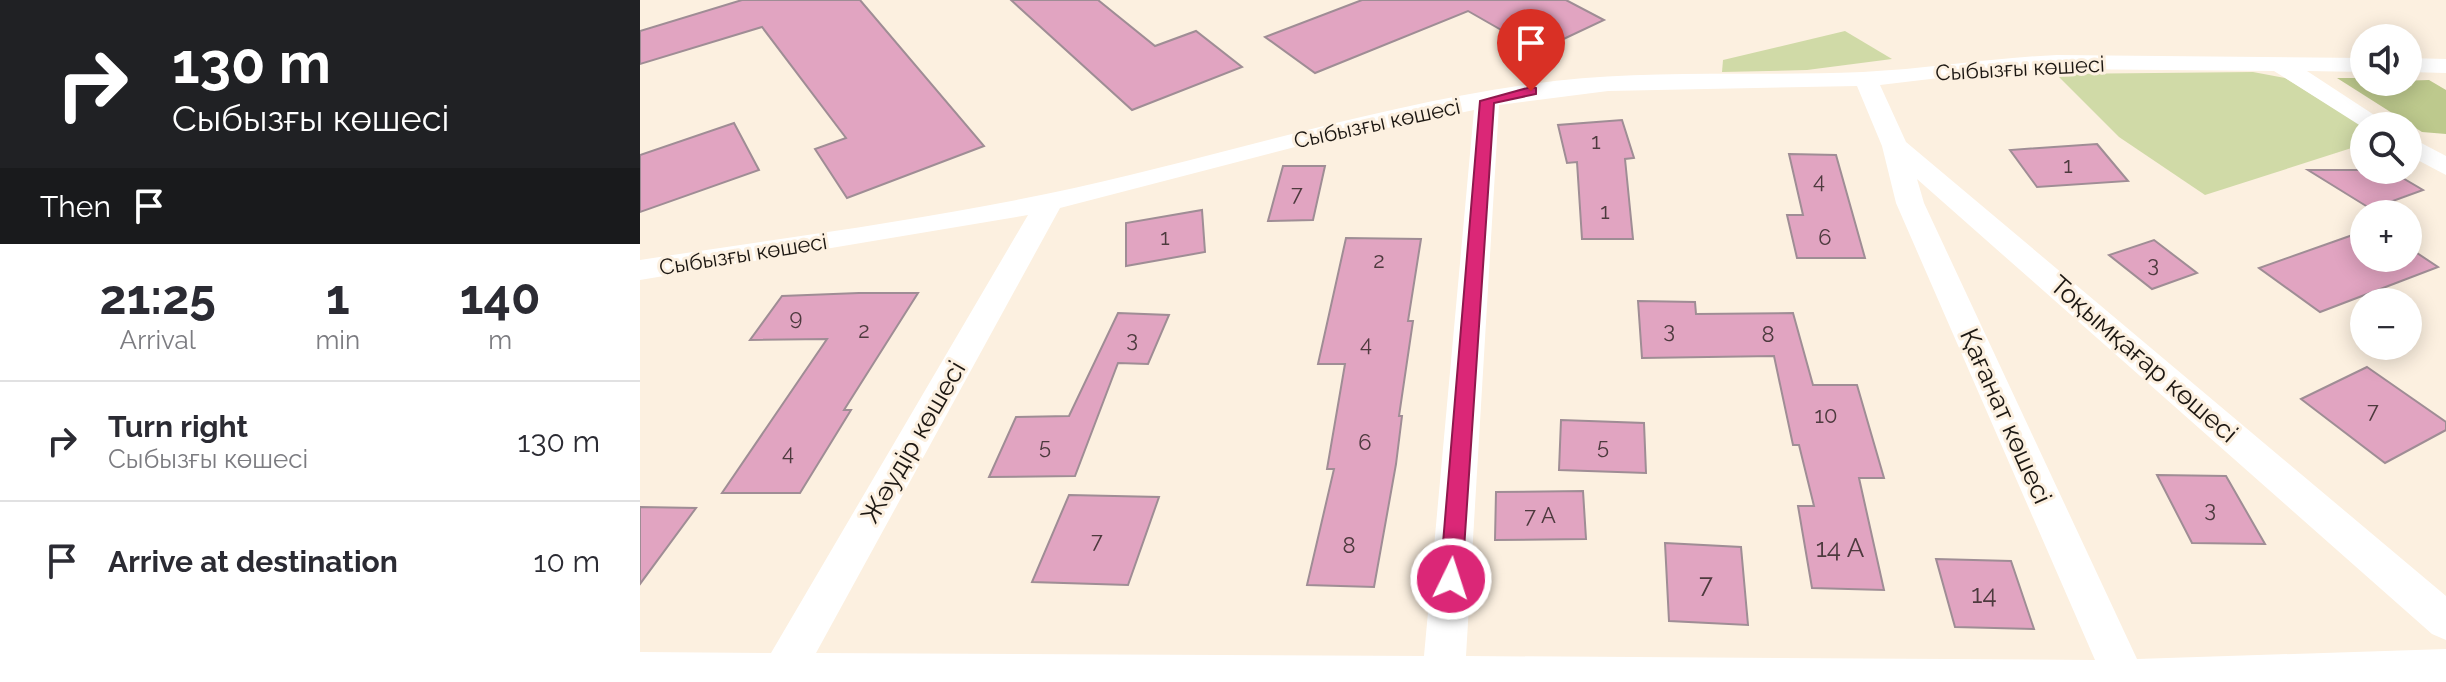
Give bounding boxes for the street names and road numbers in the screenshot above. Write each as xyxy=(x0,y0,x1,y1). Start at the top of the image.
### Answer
street label: Сыбызғы көшесі xyxy=(1935,51,2105,85)
street label: Сыбызғы көшесі xyxy=(1291,93,1463,153)
street label: Сыбызғы көшесі xyxy=(657,228,829,280)
street label: Тоқымқағар көшесі xyxy=(2044,269,2244,449)
street label: Қағанат көшесі xyxy=(1954,324,2058,508)
street label: Жәудір көшесі xyxy=(854,356,972,528)

